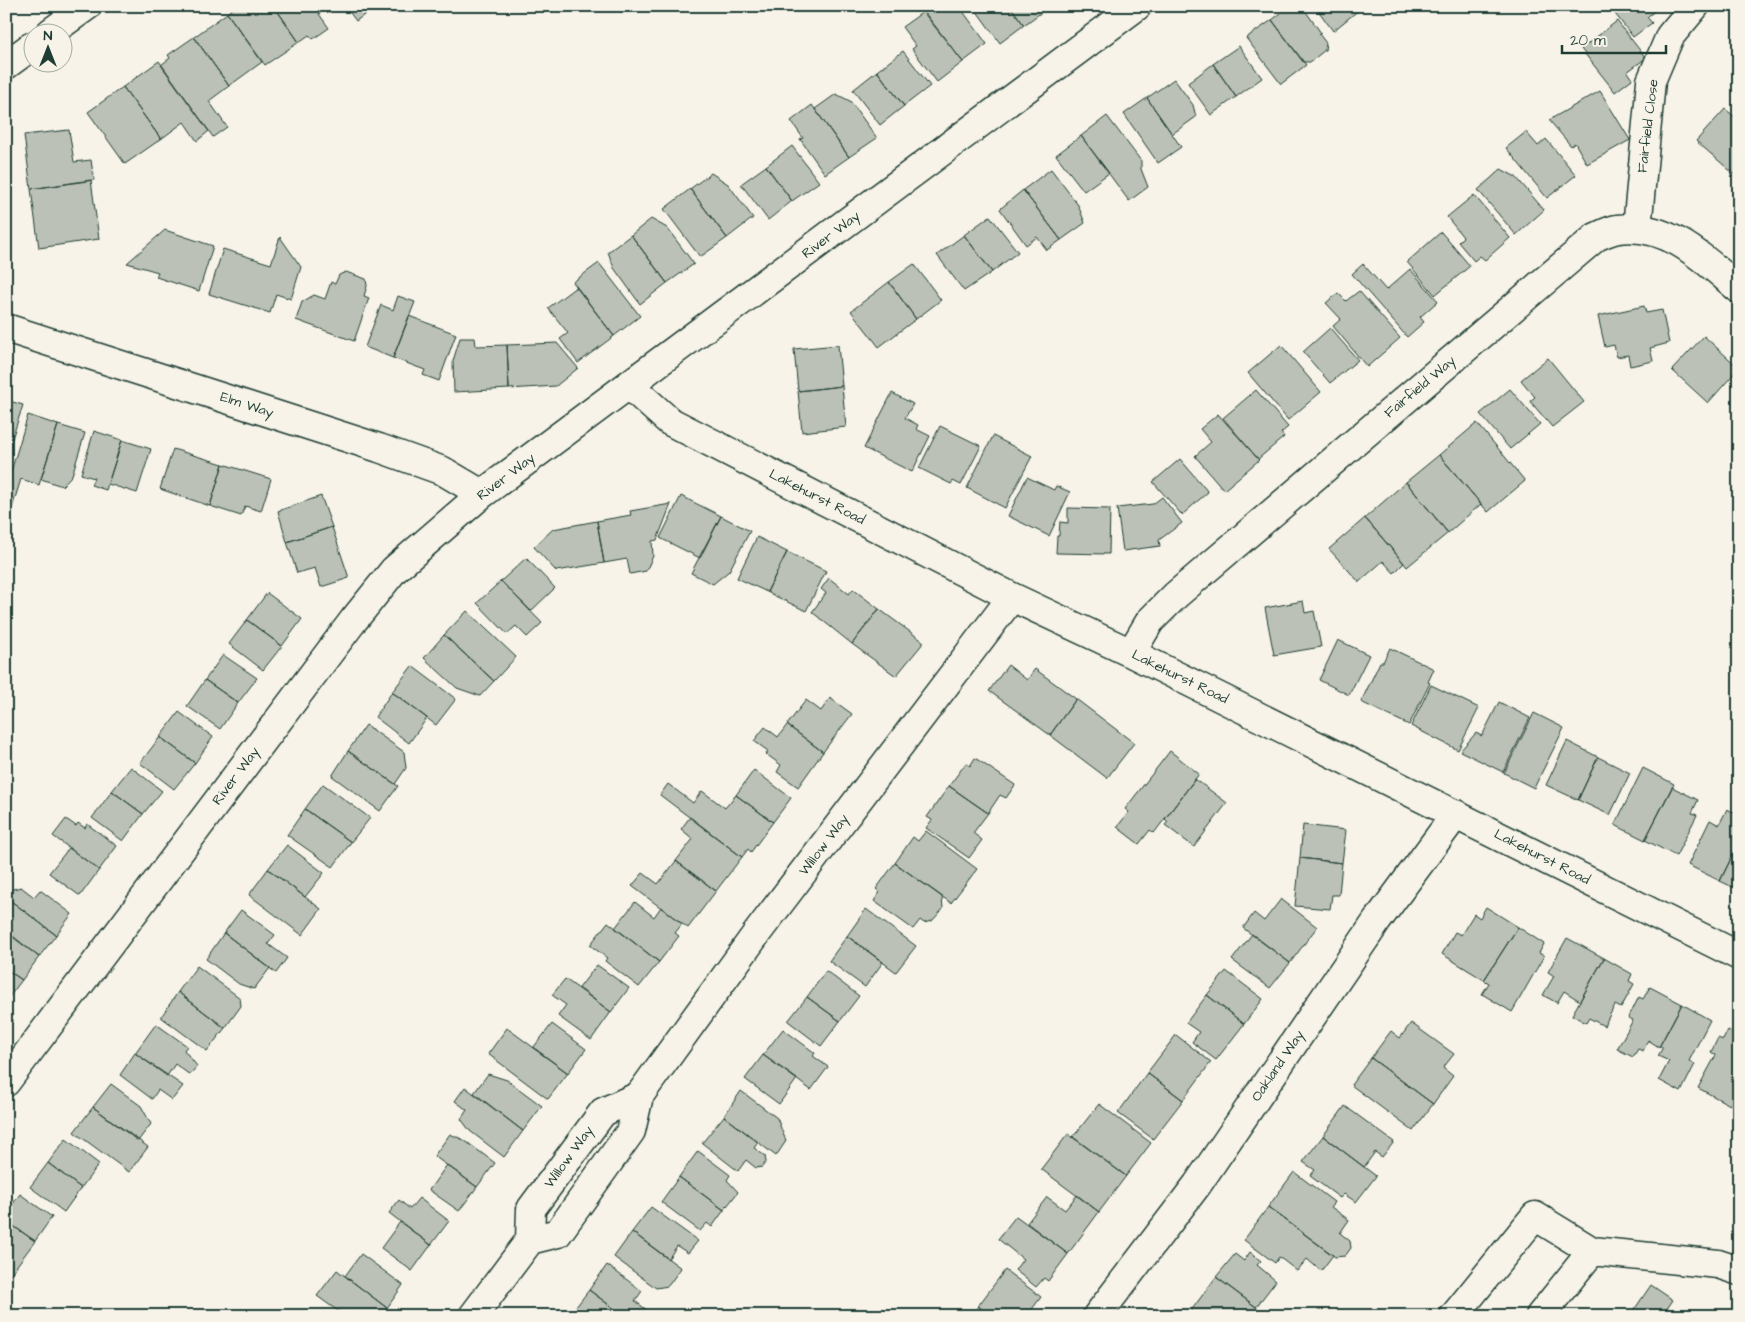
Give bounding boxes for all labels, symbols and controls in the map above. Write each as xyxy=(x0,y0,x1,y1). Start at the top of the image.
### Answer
north arrow xyxy=(22,22,72,72)
scale bar xyxy=(1562,22,1666,54)
text: N xyxy=(44,26,53,46)
text: 20 m xyxy=(1570,30,1606,51)
street label: Fairfield Close xyxy=(1632,78,1664,174)
street label: River Way xyxy=(798,206,865,264)
street label: Fairfield Way xyxy=(1380,351,1460,423)
street label: Elm Way xyxy=(218,387,277,423)
street label: River Way xyxy=(473,448,540,506)
street label: Lakehurst Road xyxy=(766,464,868,530)
street label: Lakehurst Road xyxy=(1128,645,1232,709)
street label: River Way xyxy=(207,742,265,809)
street label: Willow Way xyxy=(794,810,854,880)
street label: Lakehurst Road xyxy=(1491,824,1593,890)
street label: Oakland Way xyxy=(1247,1026,1309,1106)
street label: Willow Way xyxy=(540,1122,599,1192)

